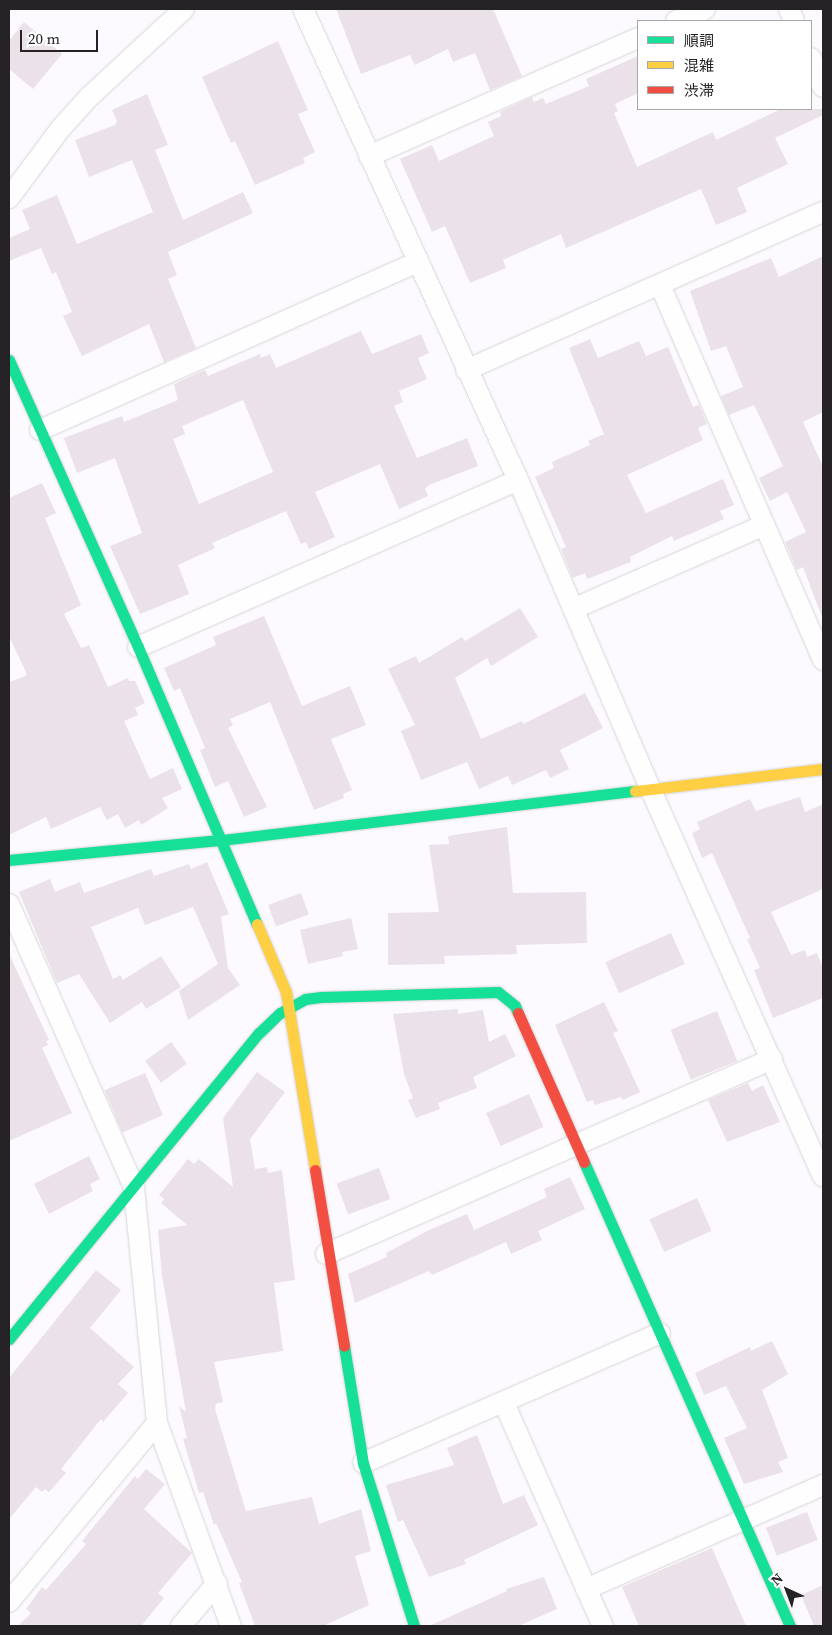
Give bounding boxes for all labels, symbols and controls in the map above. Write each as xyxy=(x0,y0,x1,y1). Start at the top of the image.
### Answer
scale bar xyxy=(22,20,100,52)
legend xyxy=(637,20,812,110)
text: 20 m xyxy=(28,28,60,49)
text: 順調 xyxy=(684,30,714,51)
text: 混雑 xyxy=(684,55,714,76)
text: 渋滞 xyxy=(684,80,714,101)
north arrow xyxy=(762,1565,812,1615)
text: N xyxy=(766,1568,787,1590)

